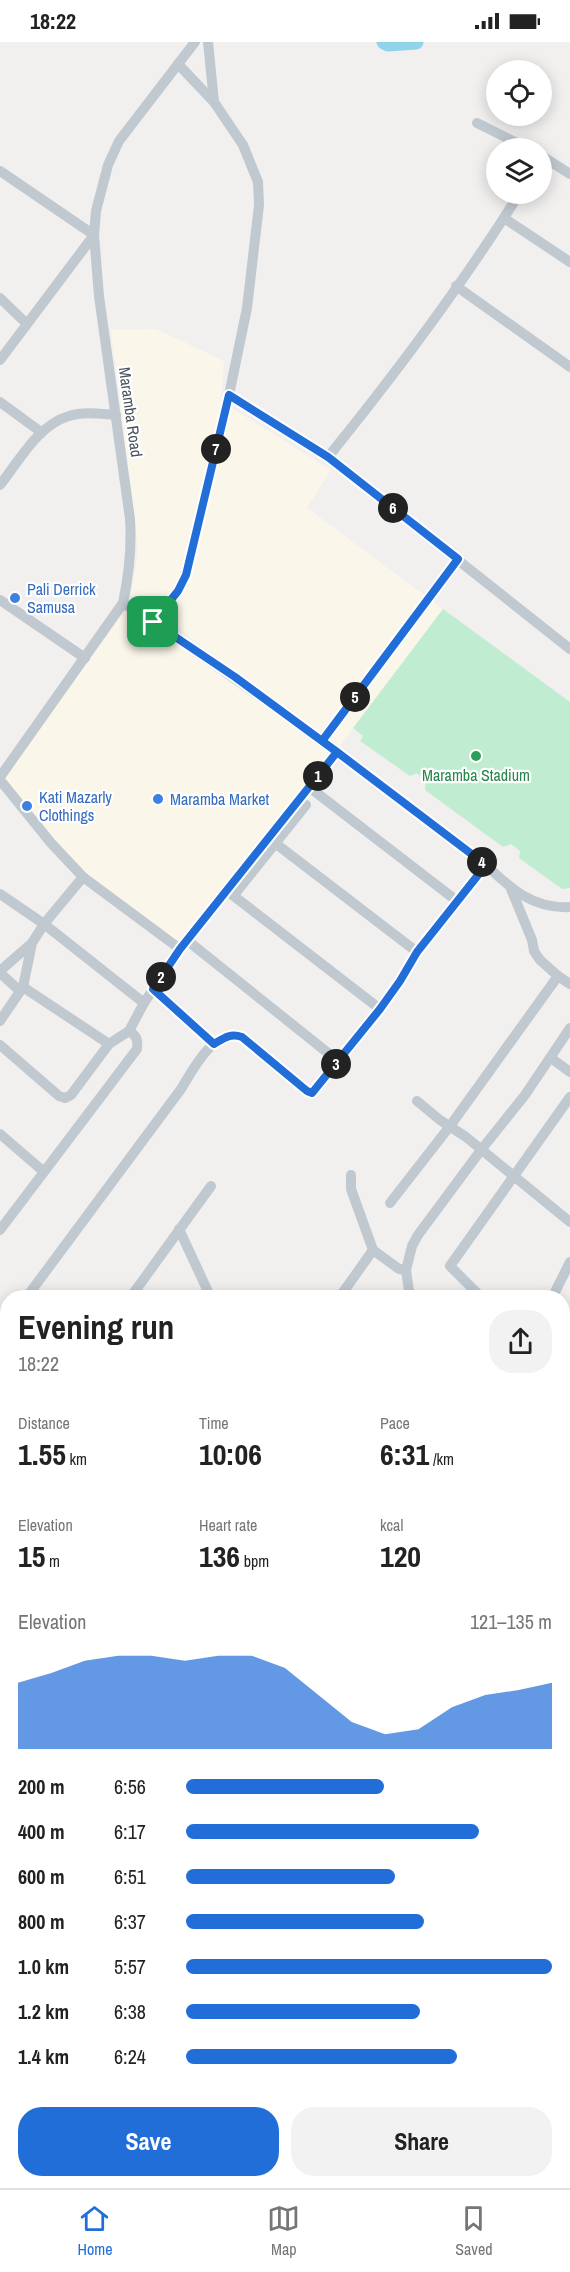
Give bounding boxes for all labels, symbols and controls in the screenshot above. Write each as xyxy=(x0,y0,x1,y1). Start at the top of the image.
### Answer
text: 18:22 xyxy=(30,6,76,36)
map controls xyxy=(486,60,552,204)
button: locate xyxy=(486,60,552,126)
button: layers xyxy=(486,138,552,204)
street label: Maramba Road xyxy=(114,366,148,458)
pin: 7 xyxy=(201,434,231,464)
text: 7 xyxy=(212,438,220,460)
pin: 6 xyxy=(378,493,408,523)
text: 6 xyxy=(389,497,397,519)
place label: Pali Derrick Samusa xyxy=(27,578,96,618)
marker: Pali Derrick Samusa xyxy=(8,591,22,605)
pin xyxy=(127,596,178,647)
icon: arrive xyxy=(136,605,169,638)
pin: 5 xyxy=(340,682,370,712)
text: 5 xyxy=(351,686,359,708)
marker: Maramba Stadium xyxy=(469,749,483,763)
pin: 1 xyxy=(303,761,333,791)
place label: Maramba Stadium xyxy=(422,764,530,786)
text: 1 xyxy=(314,765,322,787)
place label: Kati Mazarly Clothings xyxy=(39,786,112,826)
place label: Maramba Market xyxy=(170,788,270,810)
marker: Maramba Market xyxy=(151,792,165,806)
marker: Kati Mazarly Clothings xyxy=(20,799,34,813)
pin: 4 xyxy=(467,847,497,877)
text: 4 xyxy=(478,851,486,873)
pin: 2 xyxy=(146,962,176,992)
text: 2 xyxy=(157,966,165,988)
pin: 3 xyxy=(321,1049,351,1079)
text: 3 xyxy=(332,1053,340,1075)
text: Evening run xyxy=(18,1305,174,1349)
button: share xyxy=(489,1310,552,1373)
text: 18:22 xyxy=(18,1350,59,1377)
text: Distance xyxy=(18,1412,70,1434)
text: Time xyxy=(199,1412,229,1434)
text: Pace xyxy=(380,1412,410,1434)
text: 1.55 xyxy=(18,1434,66,1474)
text: 10:06 xyxy=(199,1434,262,1474)
text: 6:31 xyxy=(380,1434,429,1474)
text: km xyxy=(66,1448,87,1470)
text: /km xyxy=(429,1448,454,1470)
text: Elevation xyxy=(18,1514,73,1536)
text: Heart rate xyxy=(199,1514,257,1536)
text: kcal xyxy=(380,1514,403,1536)
text: 15 xyxy=(18,1536,45,1576)
text: 136 xyxy=(199,1536,240,1576)
text: 120 xyxy=(380,1536,421,1576)
text: m xyxy=(45,1550,60,1572)
text: bpm xyxy=(240,1550,269,1572)
text: Elevation xyxy=(18,1608,86,1635)
text: 121–135 m xyxy=(470,1608,552,1635)
text: 200 m xyxy=(18,1773,65,1800)
text: 6:56 xyxy=(114,1773,146,1800)
text: 400 m xyxy=(18,1818,65,1845)
text: 6:17 xyxy=(114,1818,146,1845)
text: 600 m xyxy=(18,1863,65,1890)
text: 6:51 xyxy=(114,1863,146,1890)
text: 800 m xyxy=(18,1908,65,1935)
text: 6:37 xyxy=(114,1908,146,1935)
text: 1.0 km xyxy=(18,1953,69,1980)
text: 5:57 xyxy=(114,1953,146,1980)
text: 1.2 km xyxy=(18,1998,69,2025)
text: 6:38 xyxy=(114,1998,146,2025)
text: 1.4 km xyxy=(18,2043,69,2070)
text: 6:24 xyxy=(114,2043,146,2070)
button: Save xyxy=(18,2107,279,2176)
button: Share xyxy=(291,2107,552,2176)
tab: Home xyxy=(77,2202,112,2260)
tab: Map xyxy=(267,2202,300,2260)
tab: Saved xyxy=(455,2202,493,2260)

